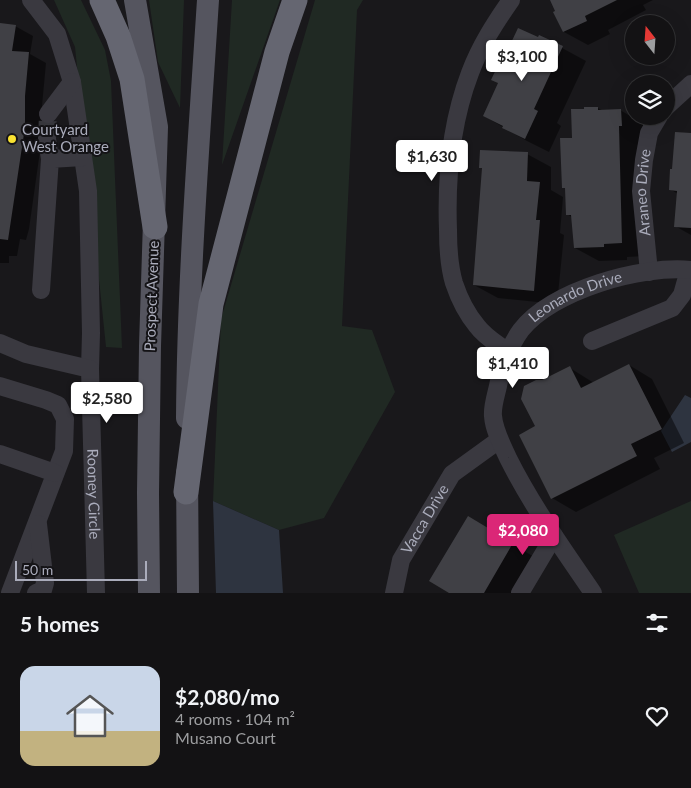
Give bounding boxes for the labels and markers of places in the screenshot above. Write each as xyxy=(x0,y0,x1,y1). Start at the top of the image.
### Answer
pin: $3,100 xyxy=(481,39,563,82)
place label: Courtyard West Orange xyxy=(22,120,109,155)
marker: Courtyard West Orange xyxy=(6,133,18,145)
pin: $1,630 xyxy=(391,140,473,182)
pin: $1,410 xyxy=(472,346,554,389)
pin: $2,580 xyxy=(66,382,148,424)
pin: $2,080 xyxy=(482,514,564,556)

